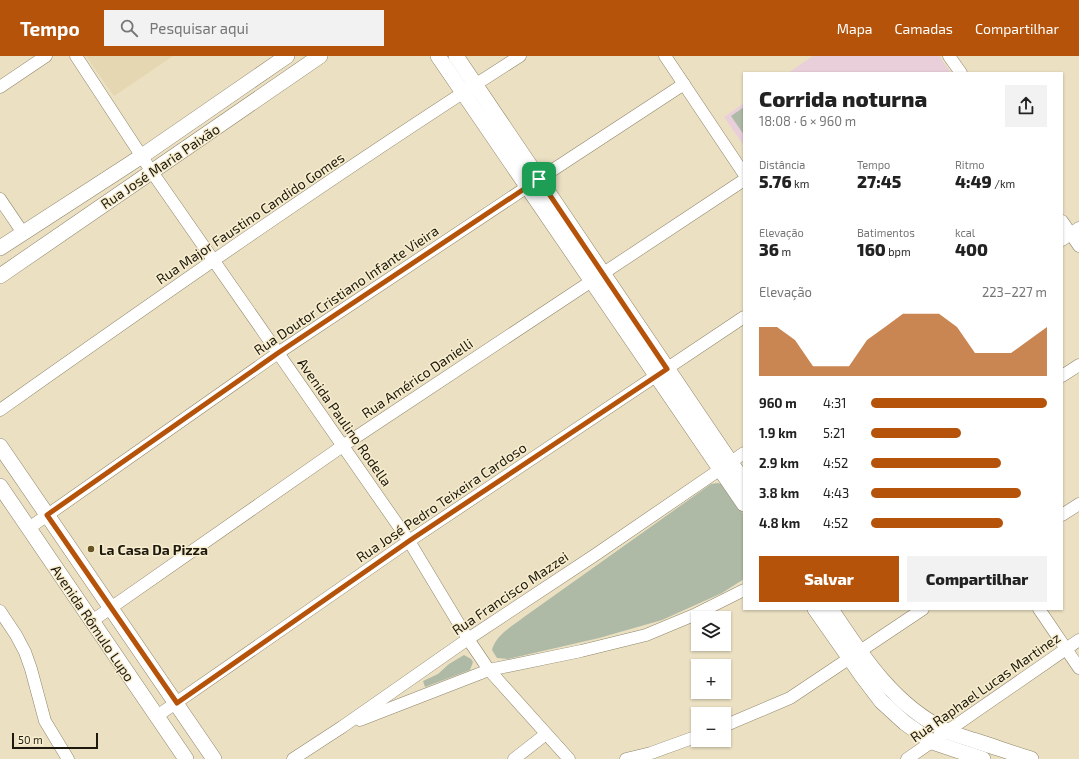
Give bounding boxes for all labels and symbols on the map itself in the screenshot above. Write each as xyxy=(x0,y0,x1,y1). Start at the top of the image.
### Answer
street label: Rua José Maria Paixão xyxy=(97,120,223,212)
street label: Rua Major Faustino Candido Gomes xyxy=(153,149,347,287)
pin xyxy=(522,162,556,196)
street label: Rua Doutor Cristiano Infante Vieira xyxy=(250,222,442,358)
street label: Rua Américo Danielli xyxy=(358,334,476,422)
street label: Avenida Paulino Rodella xyxy=(294,355,396,489)
street label: Rua José Pedro Teixeira Cardoso xyxy=(353,438,529,566)
place label: La Casa Da Pizza xyxy=(99,541,208,558)
marker: La Casa Da Pizza xyxy=(86,544,96,554)
street label: Rua Francisco Mazzei xyxy=(449,548,571,638)
street label: Avenida Rômulo Lupo xyxy=(48,561,138,685)
street label: Rua Raphael Lucas Martinez xyxy=(907,629,1063,745)
scale bar xyxy=(12,731,98,750)

